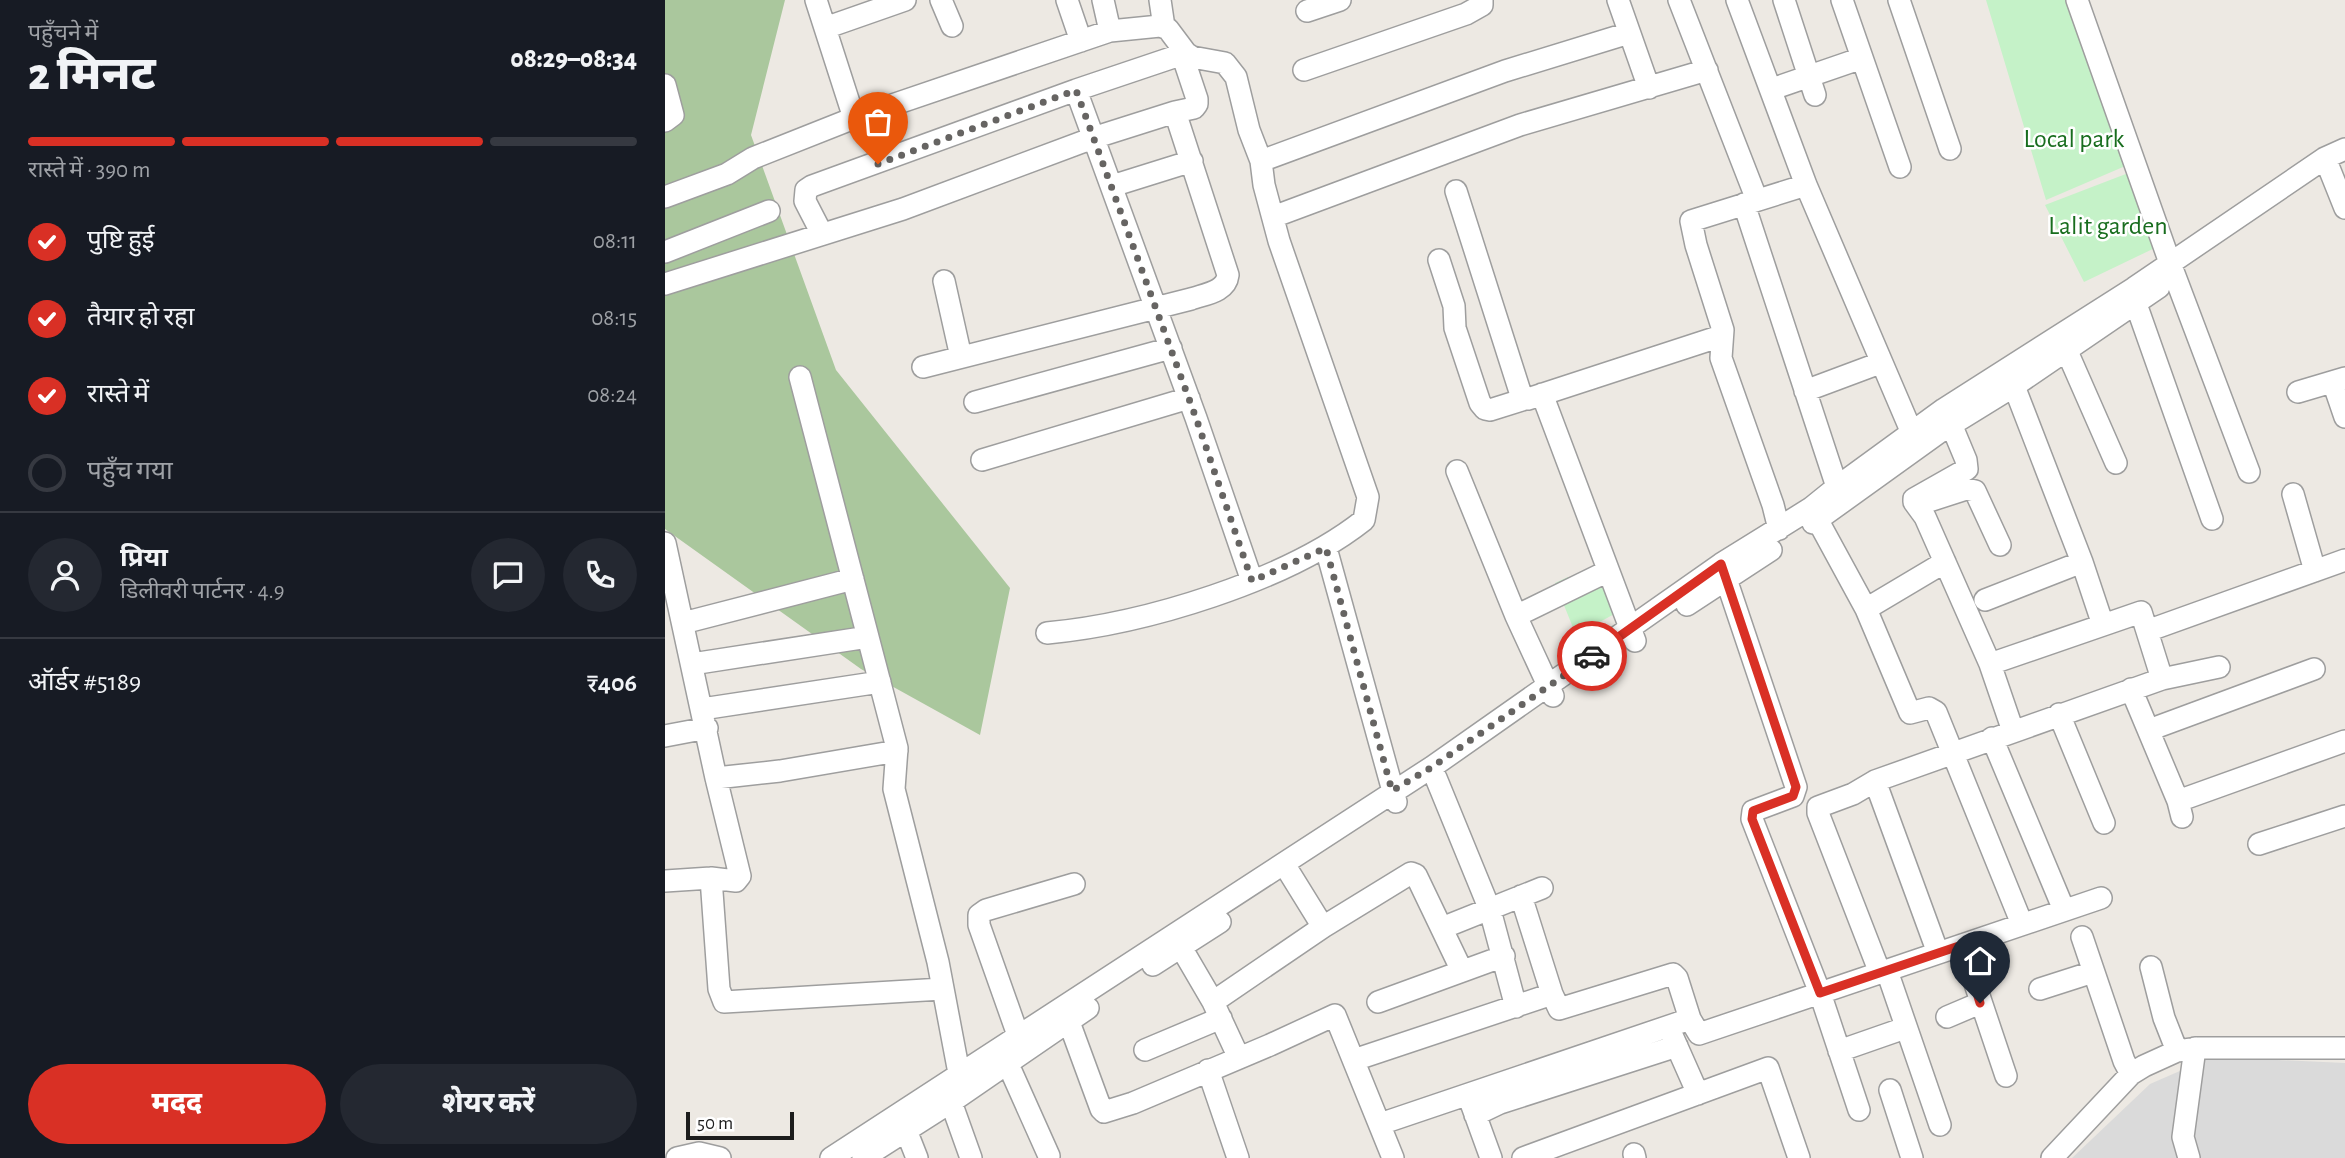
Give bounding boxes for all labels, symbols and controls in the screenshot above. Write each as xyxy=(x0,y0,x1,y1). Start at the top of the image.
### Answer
text: पहुँचने में xyxy=(28,22,98,45)
text: 08:29–08:34 xyxy=(510,46,637,72)
text: 2 मिनट xyxy=(28,52,156,98)
pin xyxy=(848,92,908,164)
icon: bag xyxy=(859,103,897,141)
park label: Local park xyxy=(2024,126,2125,152)
text: रास्ते में · 390 m xyxy=(28,159,150,182)
park label: Lalit garden xyxy=(2048,213,2168,239)
icon: check xyxy=(28,223,66,261)
text: पुष्टि हुई xyxy=(87,227,155,253)
text: 08:11 xyxy=(593,230,637,253)
icon: check xyxy=(28,300,66,338)
text: तैयार हो रहा xyxy=(87,304,195,330)
text: 08:15 xyxy=(591,307,637,330)
icon: check xyxy=(28,377,66,415)
text: रास्ते में xyxy=(87,381,149,407)
text: 08:24 xyxy=(587,384,637,407)
text: पहुँच गया xyxy=(87,458,173,484)
button: person xyxy=(28,538,102,612)
button: chat xyxy=(471,538,545,612)
button: phone xyxy=(563,538,637,612)
text: प्रिया xyxy=(120,545,168,571)
text: डिलीवरी पार्टनर · 4.9 xyxy=(120,580,285,603)
courier xyxy=(1557,621,1627,691)
icon: car xyxy=(1573,637,1611,675)
text: ऑर्डर #5189 xyxy=(28,669,141,695)
text: ₹406 xyxy=(587,670,637,696)
pin xyxy=(1950,931,2010,1003)
icon: home xyxy=(1961,942,1999,980)
button: मदद xyxy=(28,1064,326,1144)
button: शेयर करें xyxy=(340,1064,637,1144)
scale bar xyxy=(686,1109,795,1141)
text: 50 m xyxy=(697,1114,733,1133)

